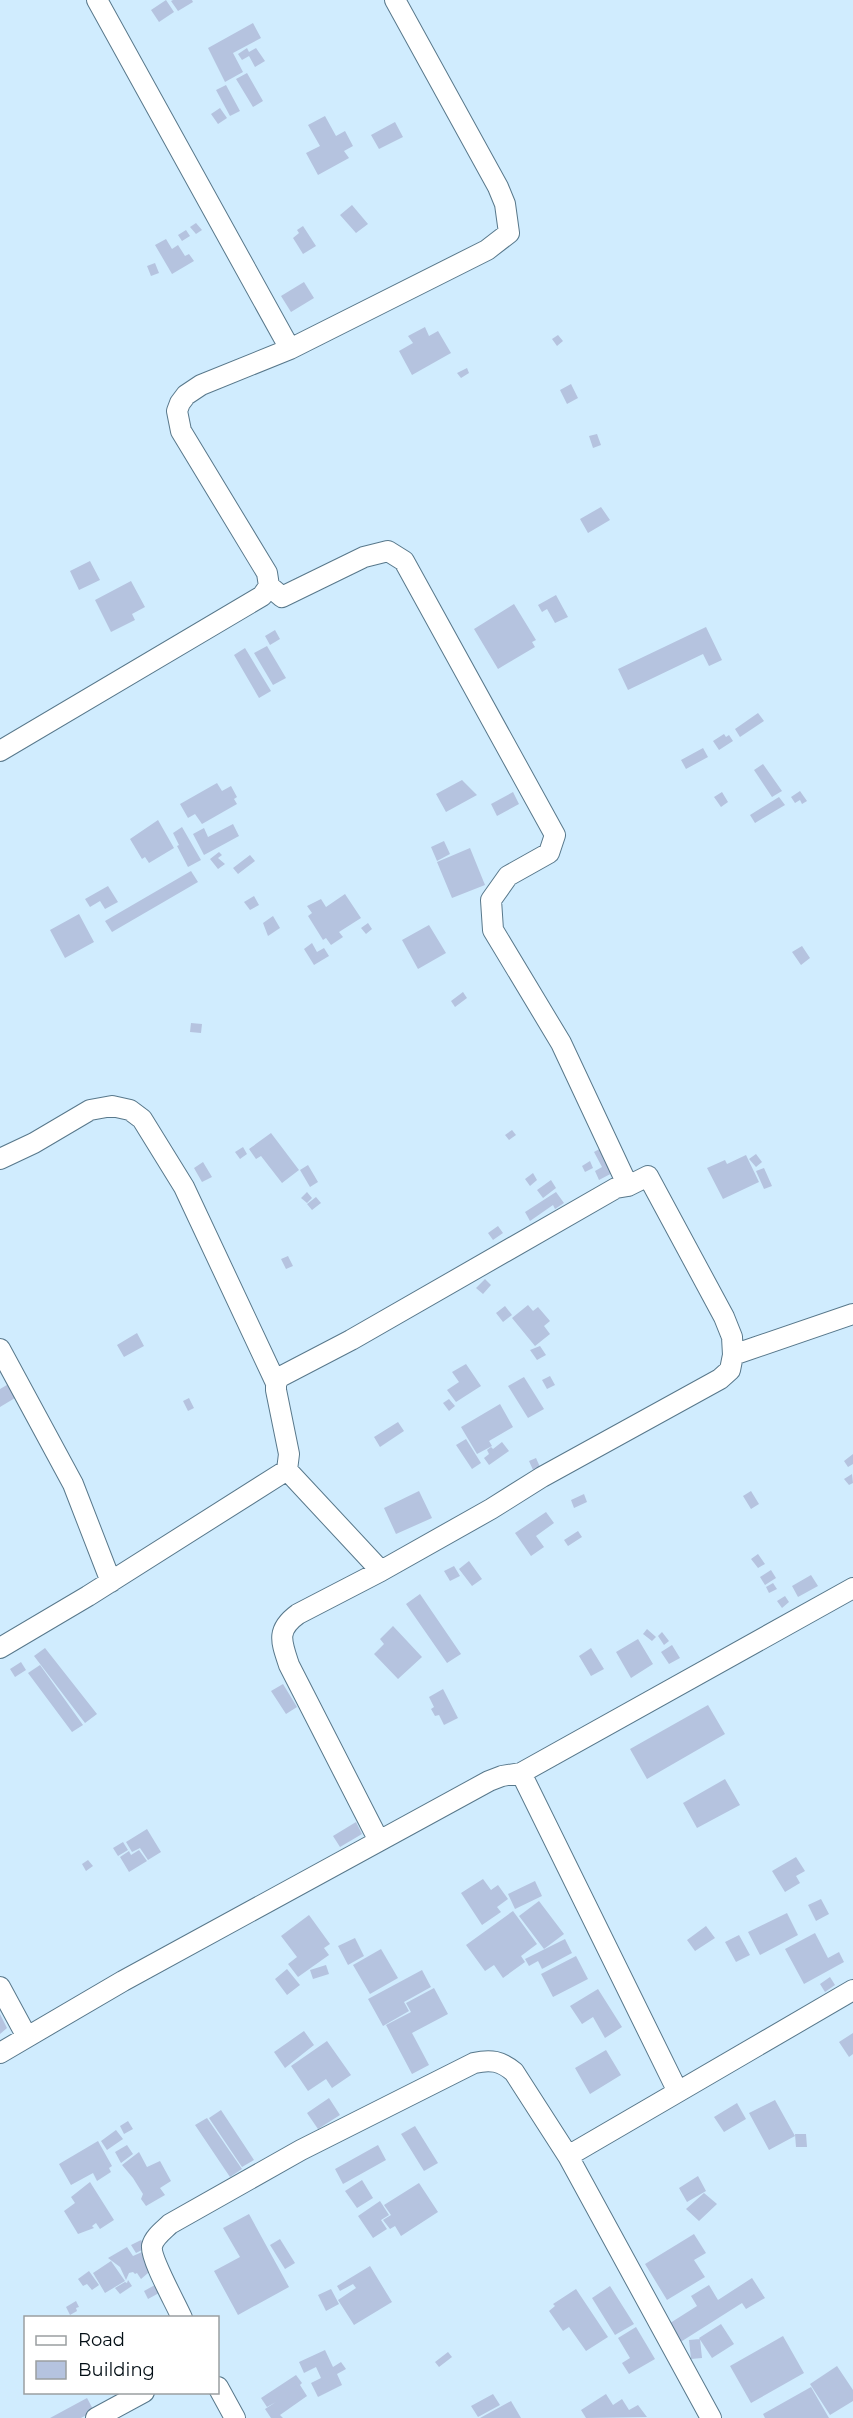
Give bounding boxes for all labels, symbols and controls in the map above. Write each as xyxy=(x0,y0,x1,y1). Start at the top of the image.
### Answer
legend xyxy=(24,2316,219,2394)
text: Road xyxy=(78,2329,125,2351)
text: Building xyxy=(78,2359,155,2381)

